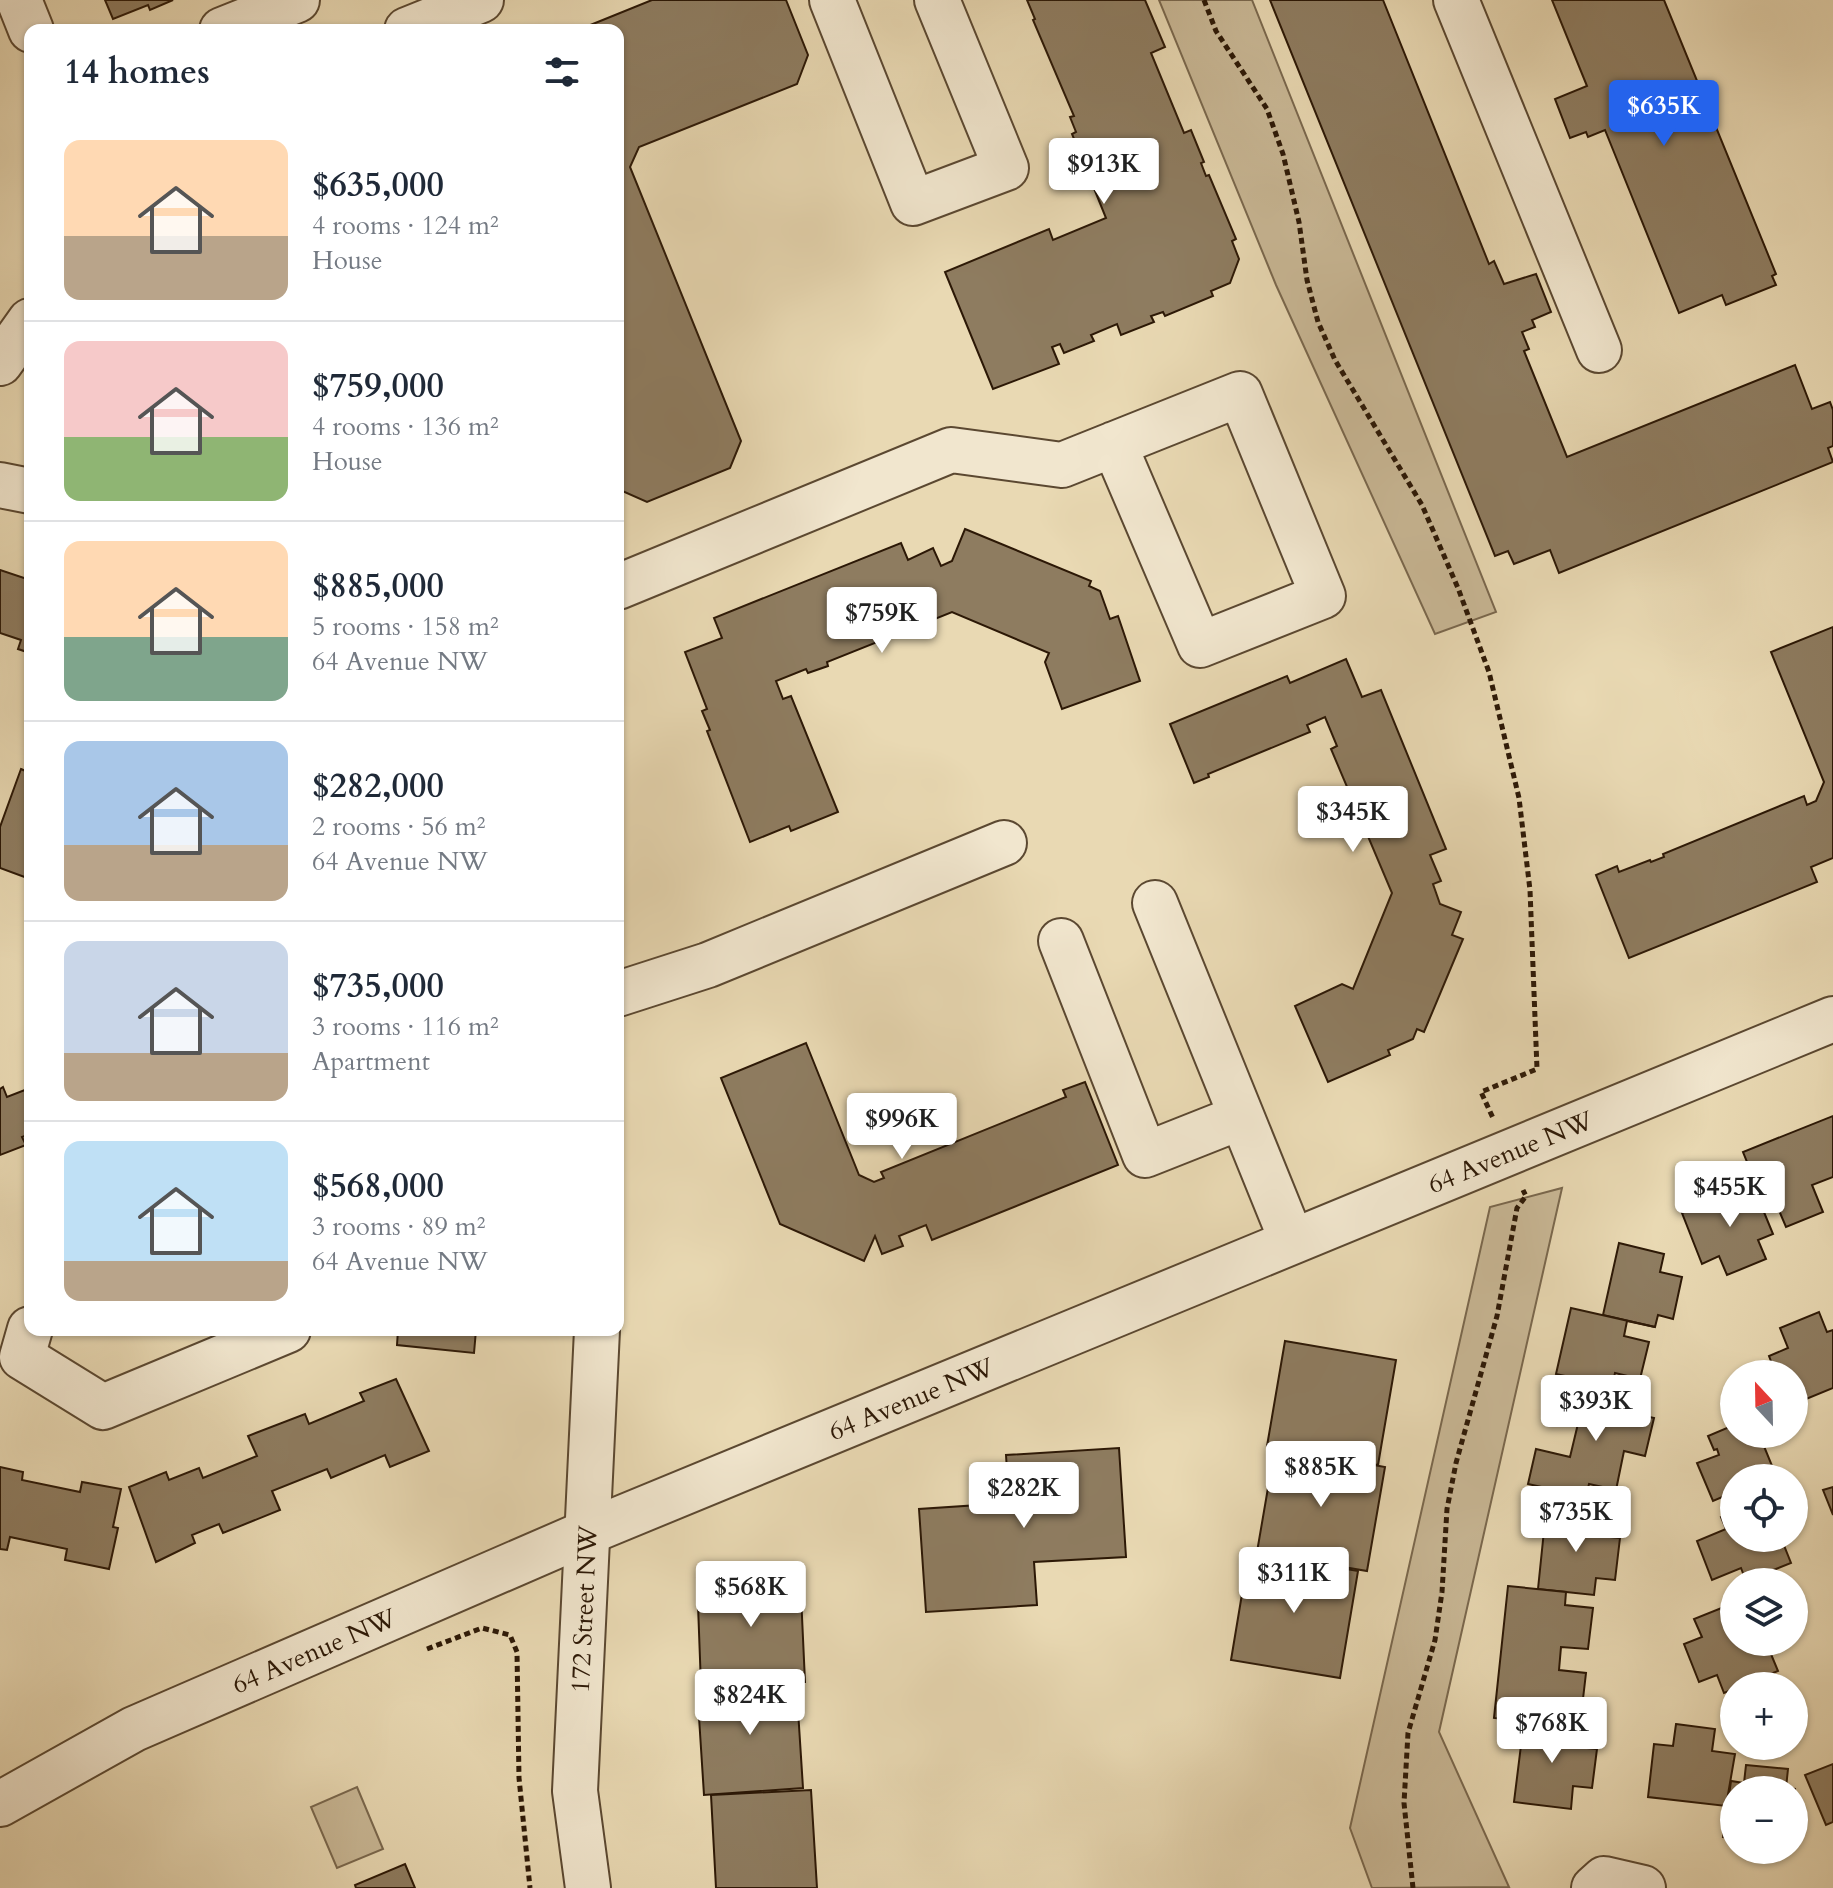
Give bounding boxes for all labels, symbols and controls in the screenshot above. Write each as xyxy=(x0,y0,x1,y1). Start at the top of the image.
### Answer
text: 14 homes xyxy=(64,49,210,95)
icon: filters xyxy=(540,50,584,94)
pin: $635K xyxy=(1608,80,1720,148)
text: $635K xyxy=(1627,88,1701,123)
pin: $913K xyxy=(1048,138,1160,206)
text: $913K xyxy=(1067,146,1141,181)
text: $635,000 xyxy=(312,162,444,208)
icon: home xyxy=(128,172,224,268)
text: 4 rooms · 124 m² xyxy=(312,208,499,243)
text: House xyxy=(312,243,383,278)
text: $759,000 xyxy=(312,363,444,409)
icon: home xyxy=(128,373,224,469)
text: 4 rooms · 136 m² xyxy=(312,409,499,444)
text: House xyxy=(312,444,383,479)
text: $885,000 xyxy=(312,563,444,609)
icon: home xyxy=(128,573,224,669)
pin: $759K xyxy=(826,587,938,655)
text: $759K xyxy=(845,595,919,630)
text: 5 rooms · 158 m² xyxy=(312,609,499,644)
text: 64 Avenue NW xyxy=(312,644,488,679)
text: $282,000 xyxy=(312,763,444,809)
icon: home xyxy=(128,773,224,869)
pin: $345K xyxy=(1297,786,1409,854)
text: $345K xyxy=(1316,794,1390,829)
text: 2 rooms · 56 m² xyxy=(312,809,485,844)
text: 64 Avenue NW xyxy=(312,844,488,879)
text: $735,000 xyxy=(312,963,444,1009)
icon: home xyxy=(128,973,224,1069)
text: 3 rooms · 116 m² xyxy=(312,1009,499,1044)
text: Apartment xyxy=(312,1044,430,1079)
pin: $996K xyxy=(846,1093,958,1161)
text: $996K xyxy=(865,1101,939,1136)
street label: 64 Avenue NW xyxy=(1423,1103,1599,1202)
pin: $455K xyxy=(1674,1161,1786,1229)
text: $568,000 xyxy=(312,1163,444,1209)
text: $455K xyxy=(1693,1169,1767,1204)
icon: home xyxy=(128,1173,224,1269)
text: 3 rooms · 89 m² xyxy=(312,1209,485,1244)
text: 64 Avenue NW xyxy=(312,1244,488,1279)
street label: 64 Avenue NW xyxy=(823,1350,1000,1449)
north arrow xyxy=(1720,1360,1808,1448)
map controls xyxy=(1720,1360,1808,1864)
pin: $393K xyxy=(1540,1375,1652,1443)
text: $393K xyxy=(1559,1383,1633,1418)
pin: $885K xyxy=(1265,1441,1377,1509)
text: $885K xyxy=(1284,1449,1358,1484)
pin: $282K xyxy=(968,1462,1080,1530)
button: locate xyxy=(1720,1464,1808,1552)
text: $282K xyxy=(987,1470,1061,1505)
pin: $735K xyxy=(1520,1486,1632,1554)
text: $735K xyxy=(1539,1494,1613,1529)
street label: 172 Street NW xyxy=(563,1524,606,1694)
pin: $311K xyxy=(1238,1547,1350,1615)
text: $311K xyxy=(1257,1555,1331,1590)
pin: $568K xyxy=(695,1561,807,1629)
button: layers xyxy=(1720,1568,1808,1656)
text: $568K xyxy=(714,1569,788,1604)
street label: 64 Avenue NW xyxy=(227,1600,402,1702)
pin: $824K xyxy=(694,1669,806,1737)
button: + xyxy=(1720,1672,1808,1760)
text: $824K xyxy=(713,1677,787,1712)
pin: $768K xyxy=(1496,1697,1608,1765)
text: $768K xyxy=(1515,1705,1589,1740)
button: − xyxy=(1720,1776,1808,1864)

